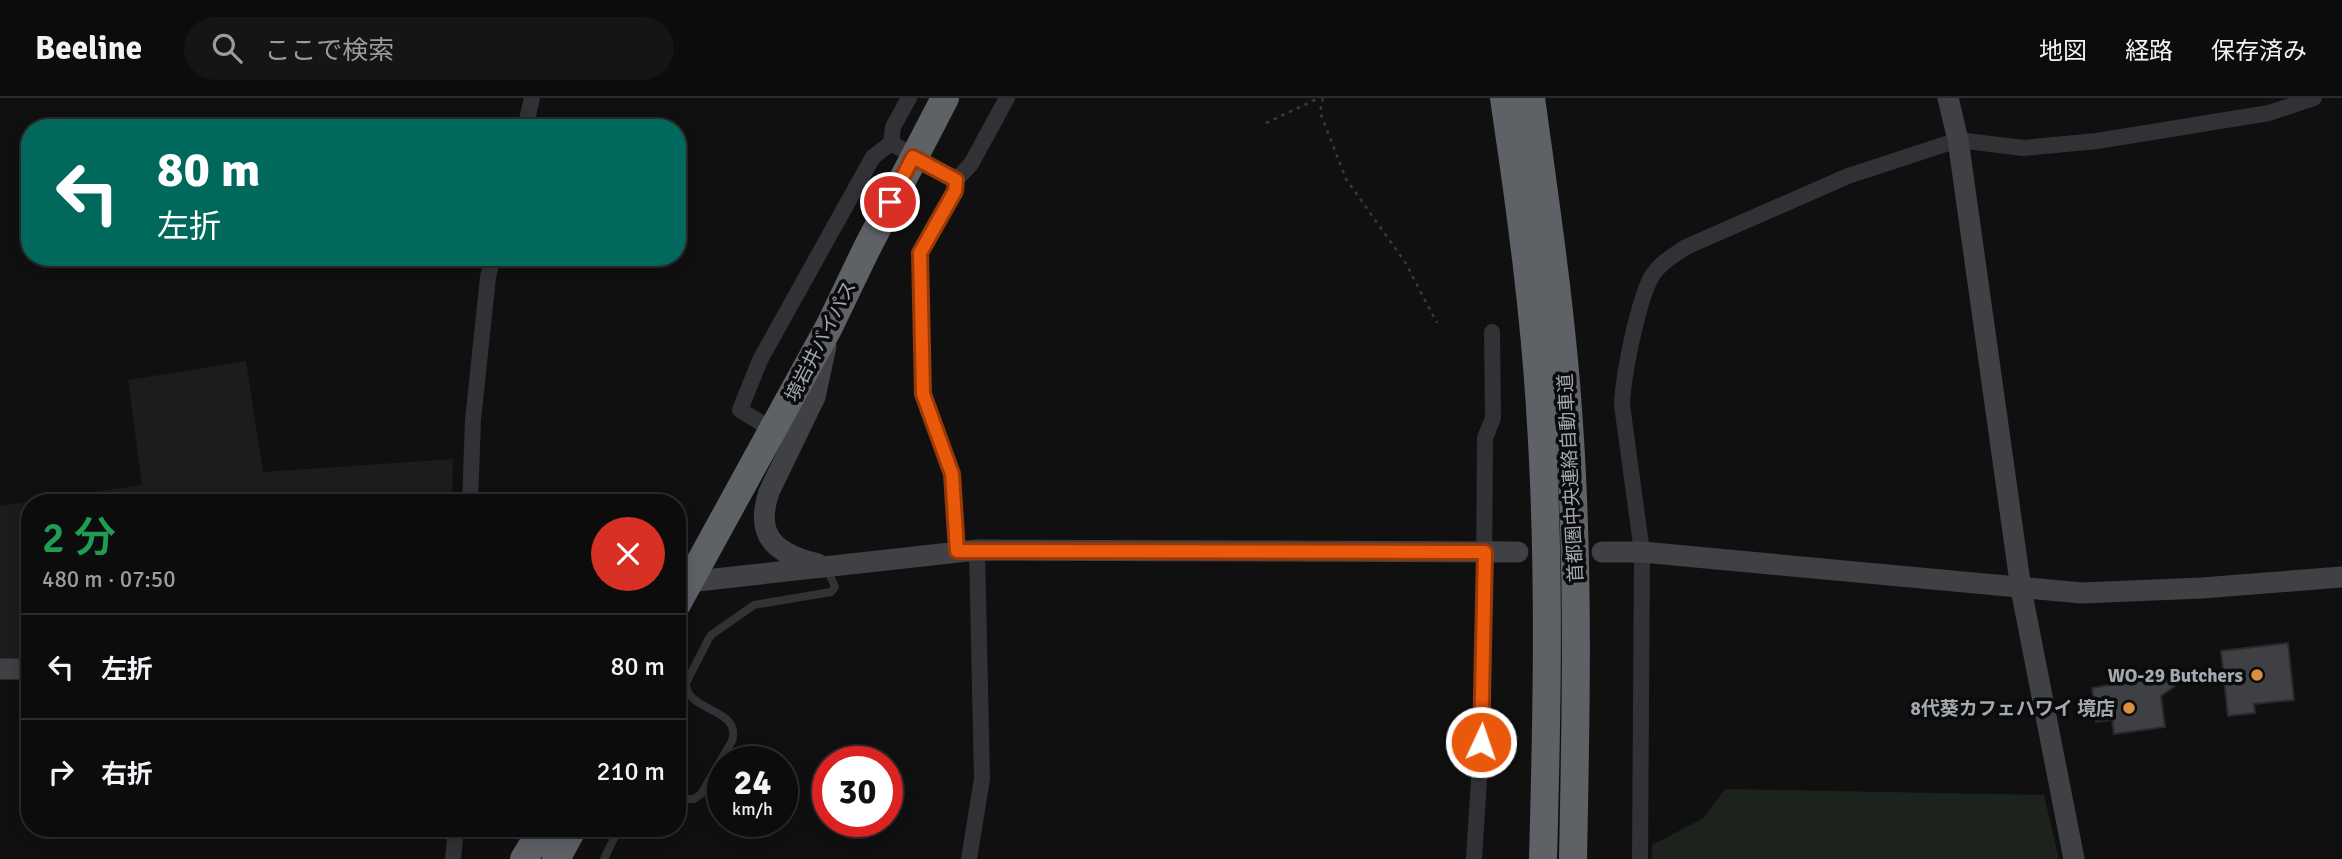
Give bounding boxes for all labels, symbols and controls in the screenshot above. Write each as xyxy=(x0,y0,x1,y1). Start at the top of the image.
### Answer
search box xyxy=(184,17,674,80)
text: Beeline xyxy=(35,28,142,69)
icon: search xyxy=(208,29,246,67)
text: ここで検索 xyxy=(264,35,394,67)
text: 地図 xyxy=(2039,36,2087,66)
text: 経路 xyxy=(2125,36,2173,66)
text: 保存済み xyxy=(2211,36,2307,66)
text: 80 m xyxy=(157,140,260,200)
icon: left xyxy=(42,147,133,238)
pin xyxy=(860,172,920,232)
icon: arrive xyxy=(871,183,909,221)
text: 左折 xyxy=(157,207,221,246)
street label: 境岩井バイパス xyxy=(780,277,862,406)
street label: 首都圏中央連絡自動車道 xyxy=(1554,373,1588,583)
text: 2 分 xyxy=(42,513,116,564)
button: close xyxy=(591,517,665,591)
text: 480 m · 07:50 xyxy=(42,565,176,594)
icon: left xyxy=(42,648,80,686)
text: 80 m xyxy=(610,651,665,683)
text: 左折 xyxy=(101,654,153,686)
place label: WO-29 Butchers xyxy=(2108,664,2243,688)
marker: WO-29 Butchers xyxy=(2249,667,2265,683)
place label: 8代葵カフェハワイ 境店 xyxy=(1911,697,2115,721)
marker: 8代葵カフェハワイ 境店 xyxy=(2121,700,2137,716)
position arrow xyxy=(1444,705,1518,779)
speed limit sign: 30 xyxy=(812,746,903,837)
icon: right xyxy=(42,753,80,791)
text: 210 m xyxy=(596,756,665,788)
text: 右折 xyxy=(101,759,153,791)
text: 24 xyxy=(734,761,771,804)
text: km/h xyxy=(732,798,773,820)

